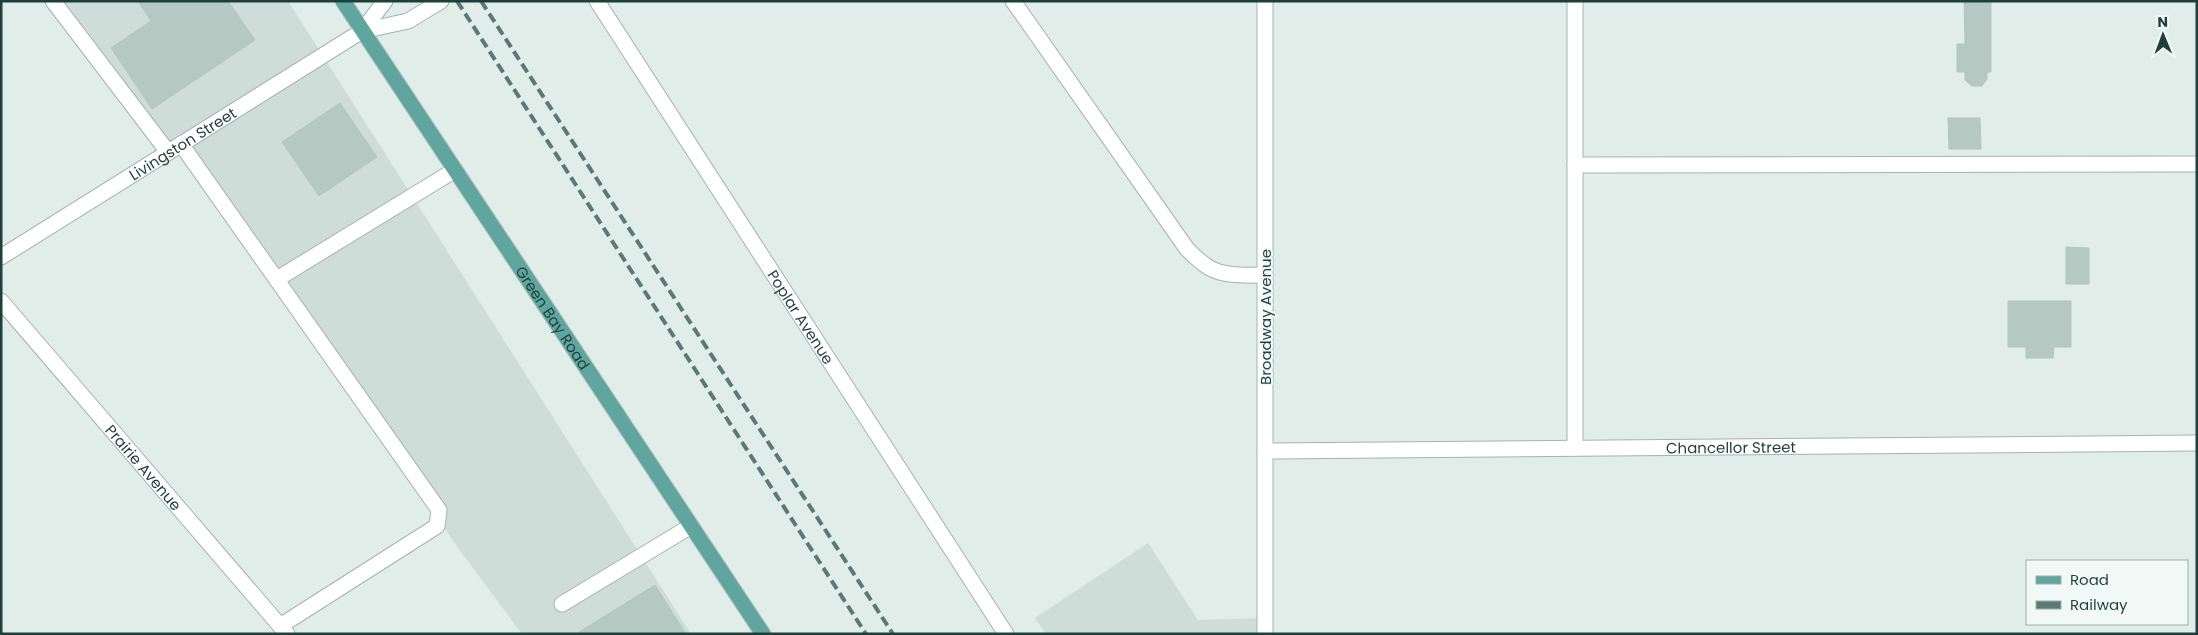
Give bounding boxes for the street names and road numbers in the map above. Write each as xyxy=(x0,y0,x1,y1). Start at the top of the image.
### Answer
street label: Livingston Street xyxy=(125,102,240,185)
street label: Broadway Avenue xyxy=(1255,249,1276,385)
street label: Green Bay Road xyxy=(511,262,595,374)
street label: Poplar Avenue xyxy=(763,266,839,368)
street label: Prairie Avenue xyxy=(101,420,187,515)
street label: Chancellor Street xyxy=(1666,436,1796,458)

